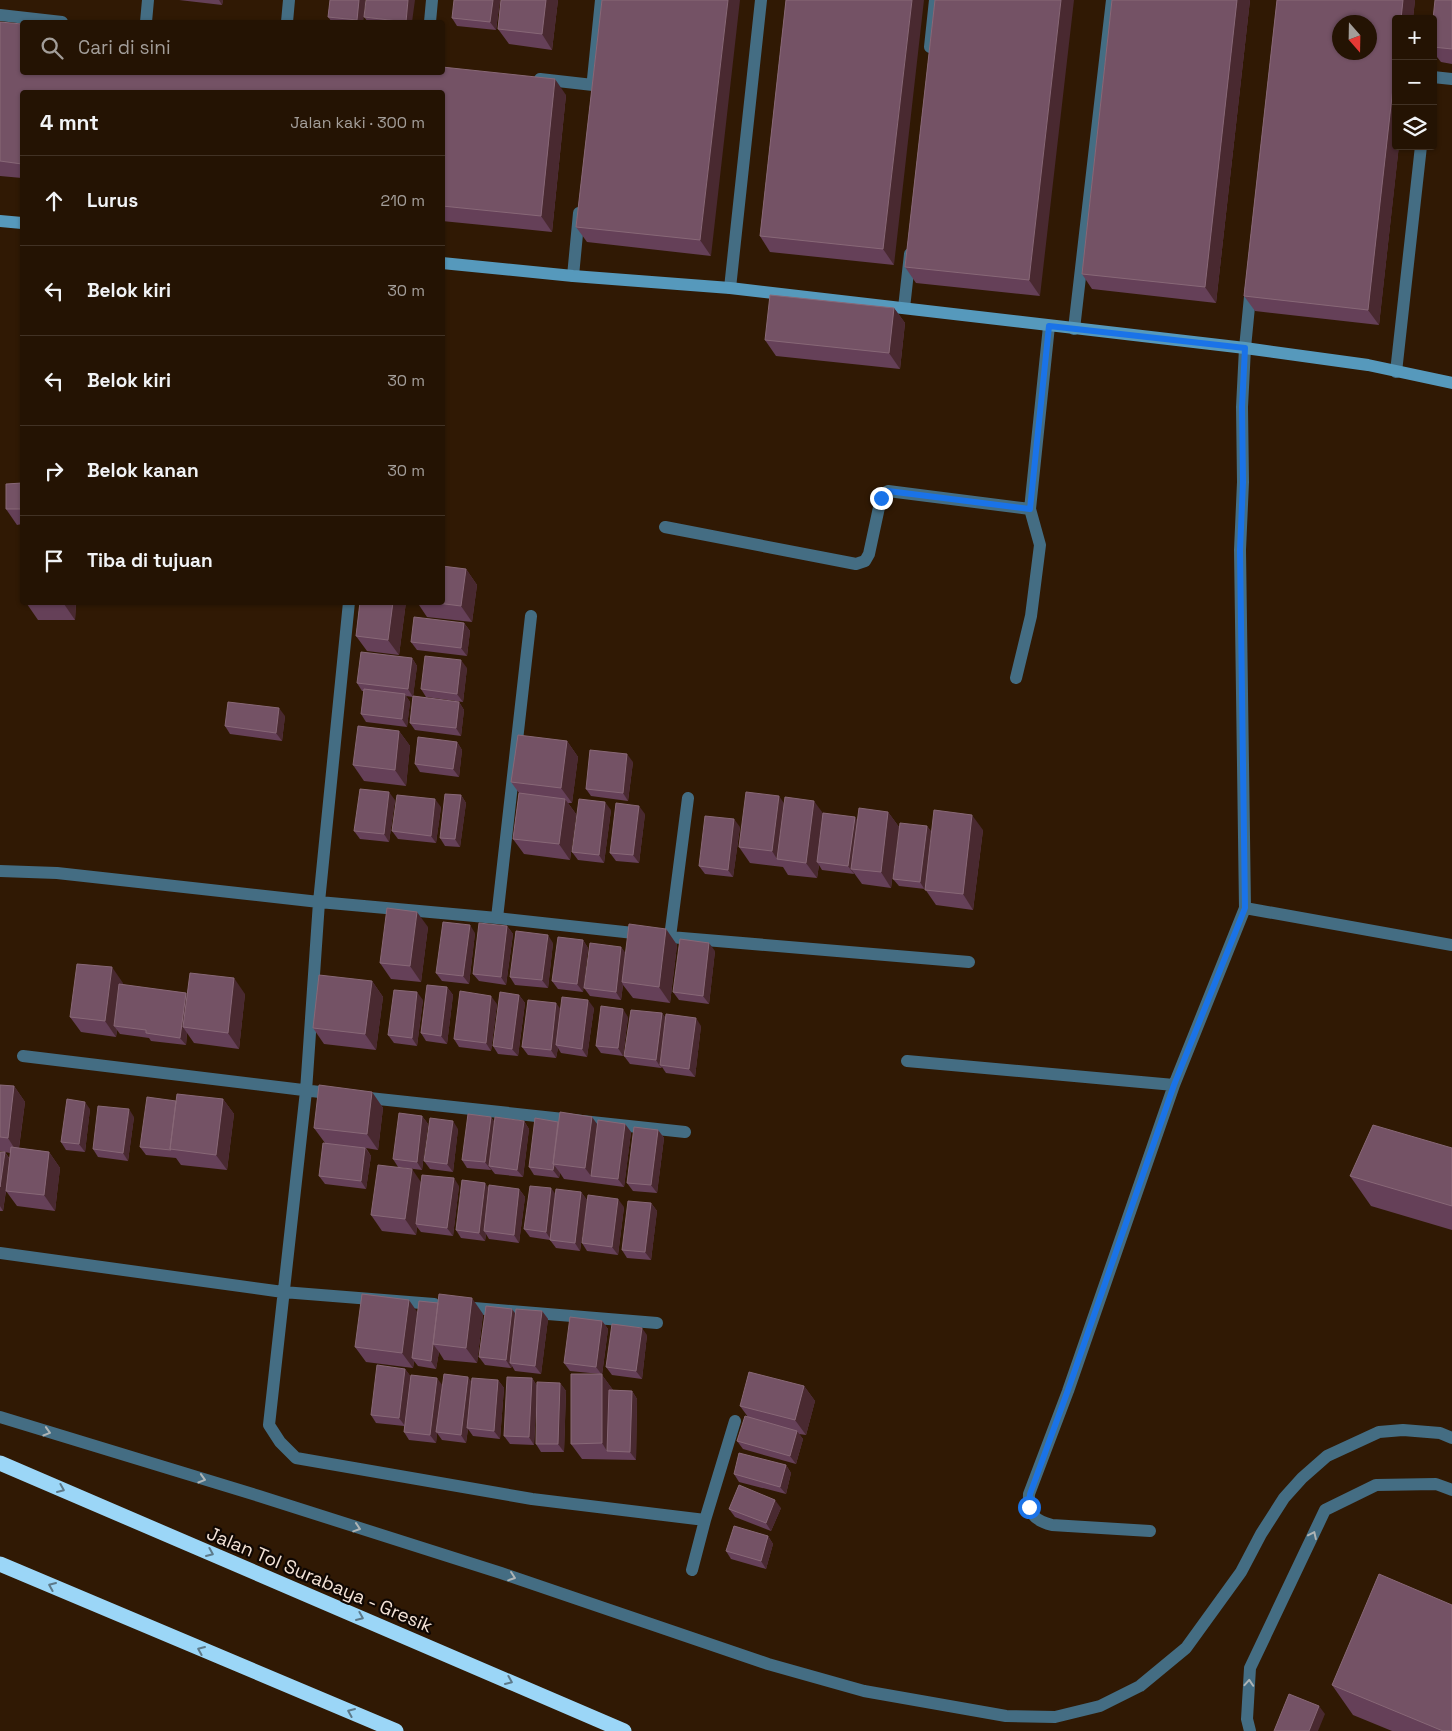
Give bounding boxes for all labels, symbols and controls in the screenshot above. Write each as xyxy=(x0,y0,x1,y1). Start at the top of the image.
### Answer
north arrow xyxy=(1332,15,1377,60)
map controls xyxy=(1392,15,1437,150)
button: + xyxy=(1392,15,1437,60)
search box xyxy=(20,20,445,75)
icon: search xyxy=(38,34,66,62)
text: Cari di sini xyxy=(78,35,171,60)
button: − xyxy=(1392,60,1437,105)
button: layers xyxy=(1392,105,1437,150)
text: 4 mnt xyxy=(40,109,99,136)
text: Jalan kaki · 300 m xyxy=(290,112,425,133)
icon: ahead xyxy=(40,187,68,215)
text: Lurus xyxy=(87,188,138,213)
text: 210 m xyxy=(381,190,425,211)
icon: left xyxy=(40,277,68,305)
text: Belok kiri xyxy=(87,278,171,303)
text: 30 m xyxy=(387,280,425,301)
icon: left xyxy=(40,367,68,395)
text: Belok kiri xyxy=(87,368,171,393)
text: 30 m xyxy=(387,370,425,391)
icon: right xyxy=(40,457,68,485)
text: Belok kanan xyxy=(87,458,199,483)
text: 30 m xyxy=(387,460,425,481)
route end xyxy=(870,487,893,510)
icon: arrive xyxy=(40,547,68,575)
text: Tiba di tujuan xyxy=(87,548,213,573)
one-way arrow xyxy=(42,1426,50,1436)
one-way arrow xyxy=(197,1473,206,1483)
one-way arrow xyxy=(56,1483,65,1494)
route start xyxy=(1018,1496,1041,1519)
street label: Jalan Tol Surabaya - Gresik xyxy=(203,1520,437,1638)
one-way arrow xyxy=(352,1522,361,1532)
one-way arrow xyxy=(1307,1531,1317,1540)
one-way arrow xyxy=(205,1547,214,1558)
one-way arrow xyxy=(507,1571,516,1581)
one-way arrow xyxy=(48,1582,57,1593)
one-way arrow xyxy=(355,1611,364,1622)
one-way arrow xyxy=(198,1645,206,1655)
one-way arrow xyxy=(504,1675,513,1686)
one-way arrow xyxy=(1244,1679,1255,1687)
one-way arrow xyxy=(348,1708,356,1718)

